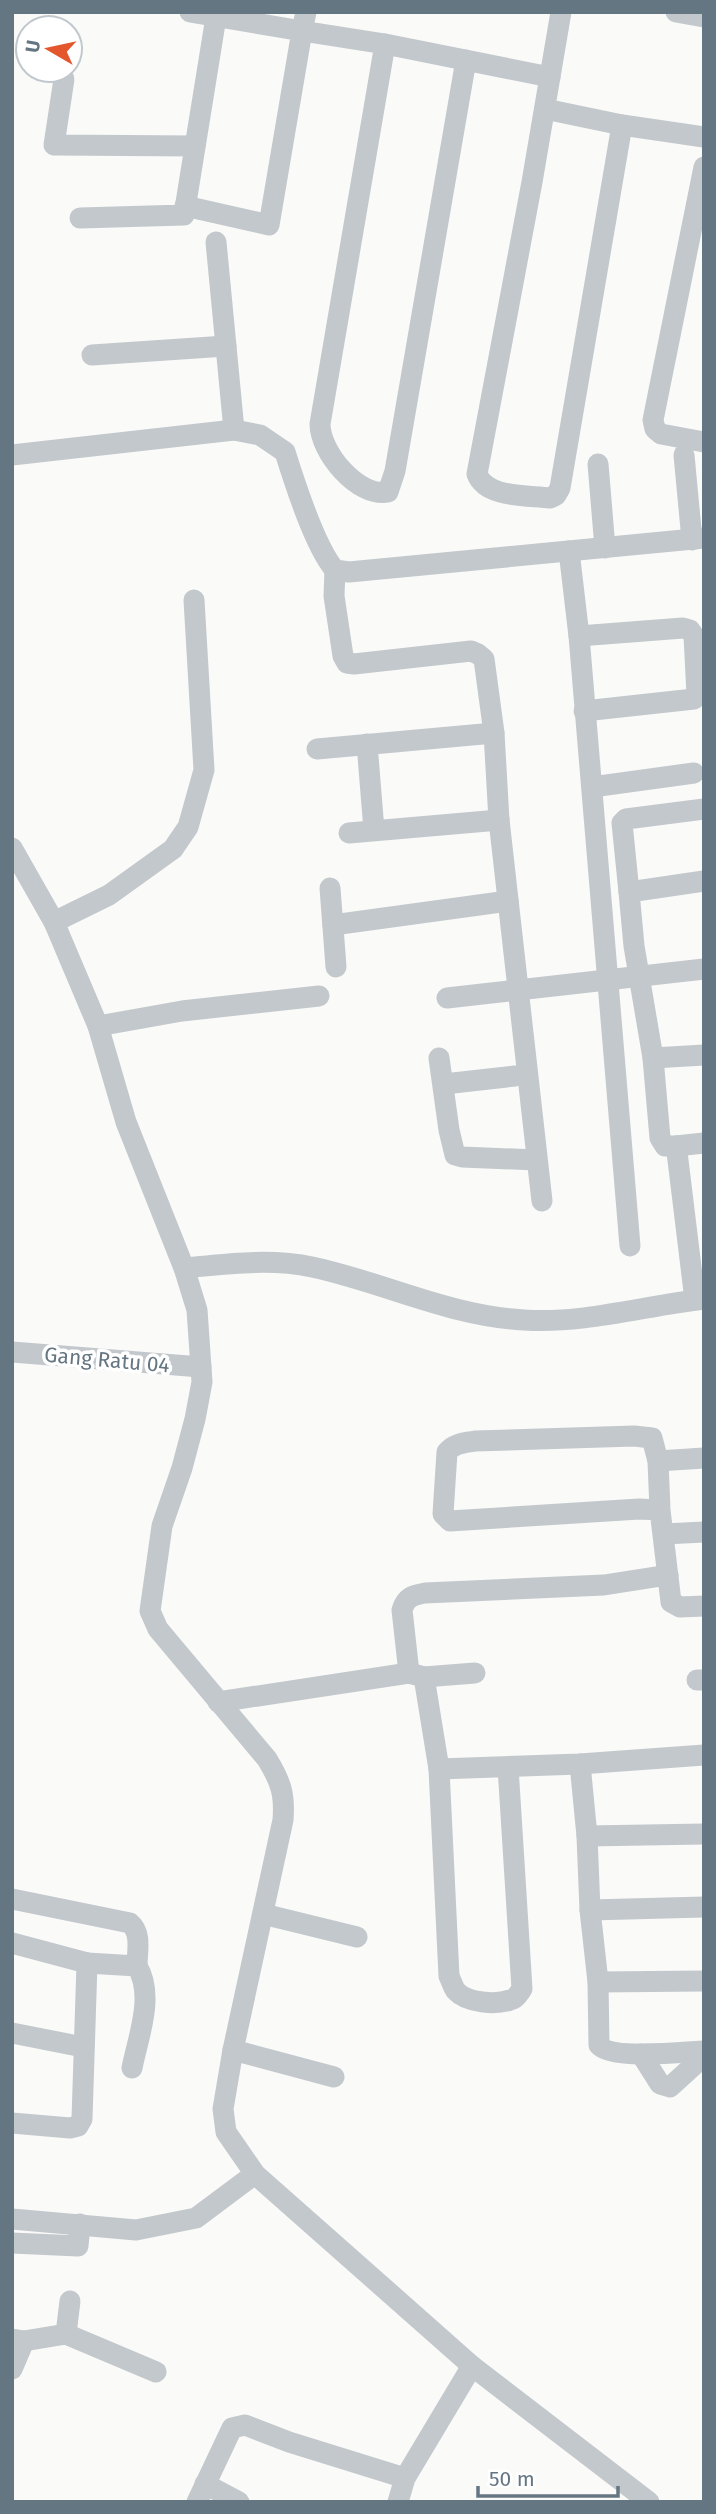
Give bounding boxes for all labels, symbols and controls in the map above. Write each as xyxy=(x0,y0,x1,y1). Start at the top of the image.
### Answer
north arrow xyxy=(14,14,84,84)
text: U xyxy=(20,39,45,54)
street label: Gang Ratu 04 xyxy=(43,1342,171,1378)
scale bar xyxy=(478,2454,618,2498)
text: 50 m xyxy=(489,2466,535,2492)

